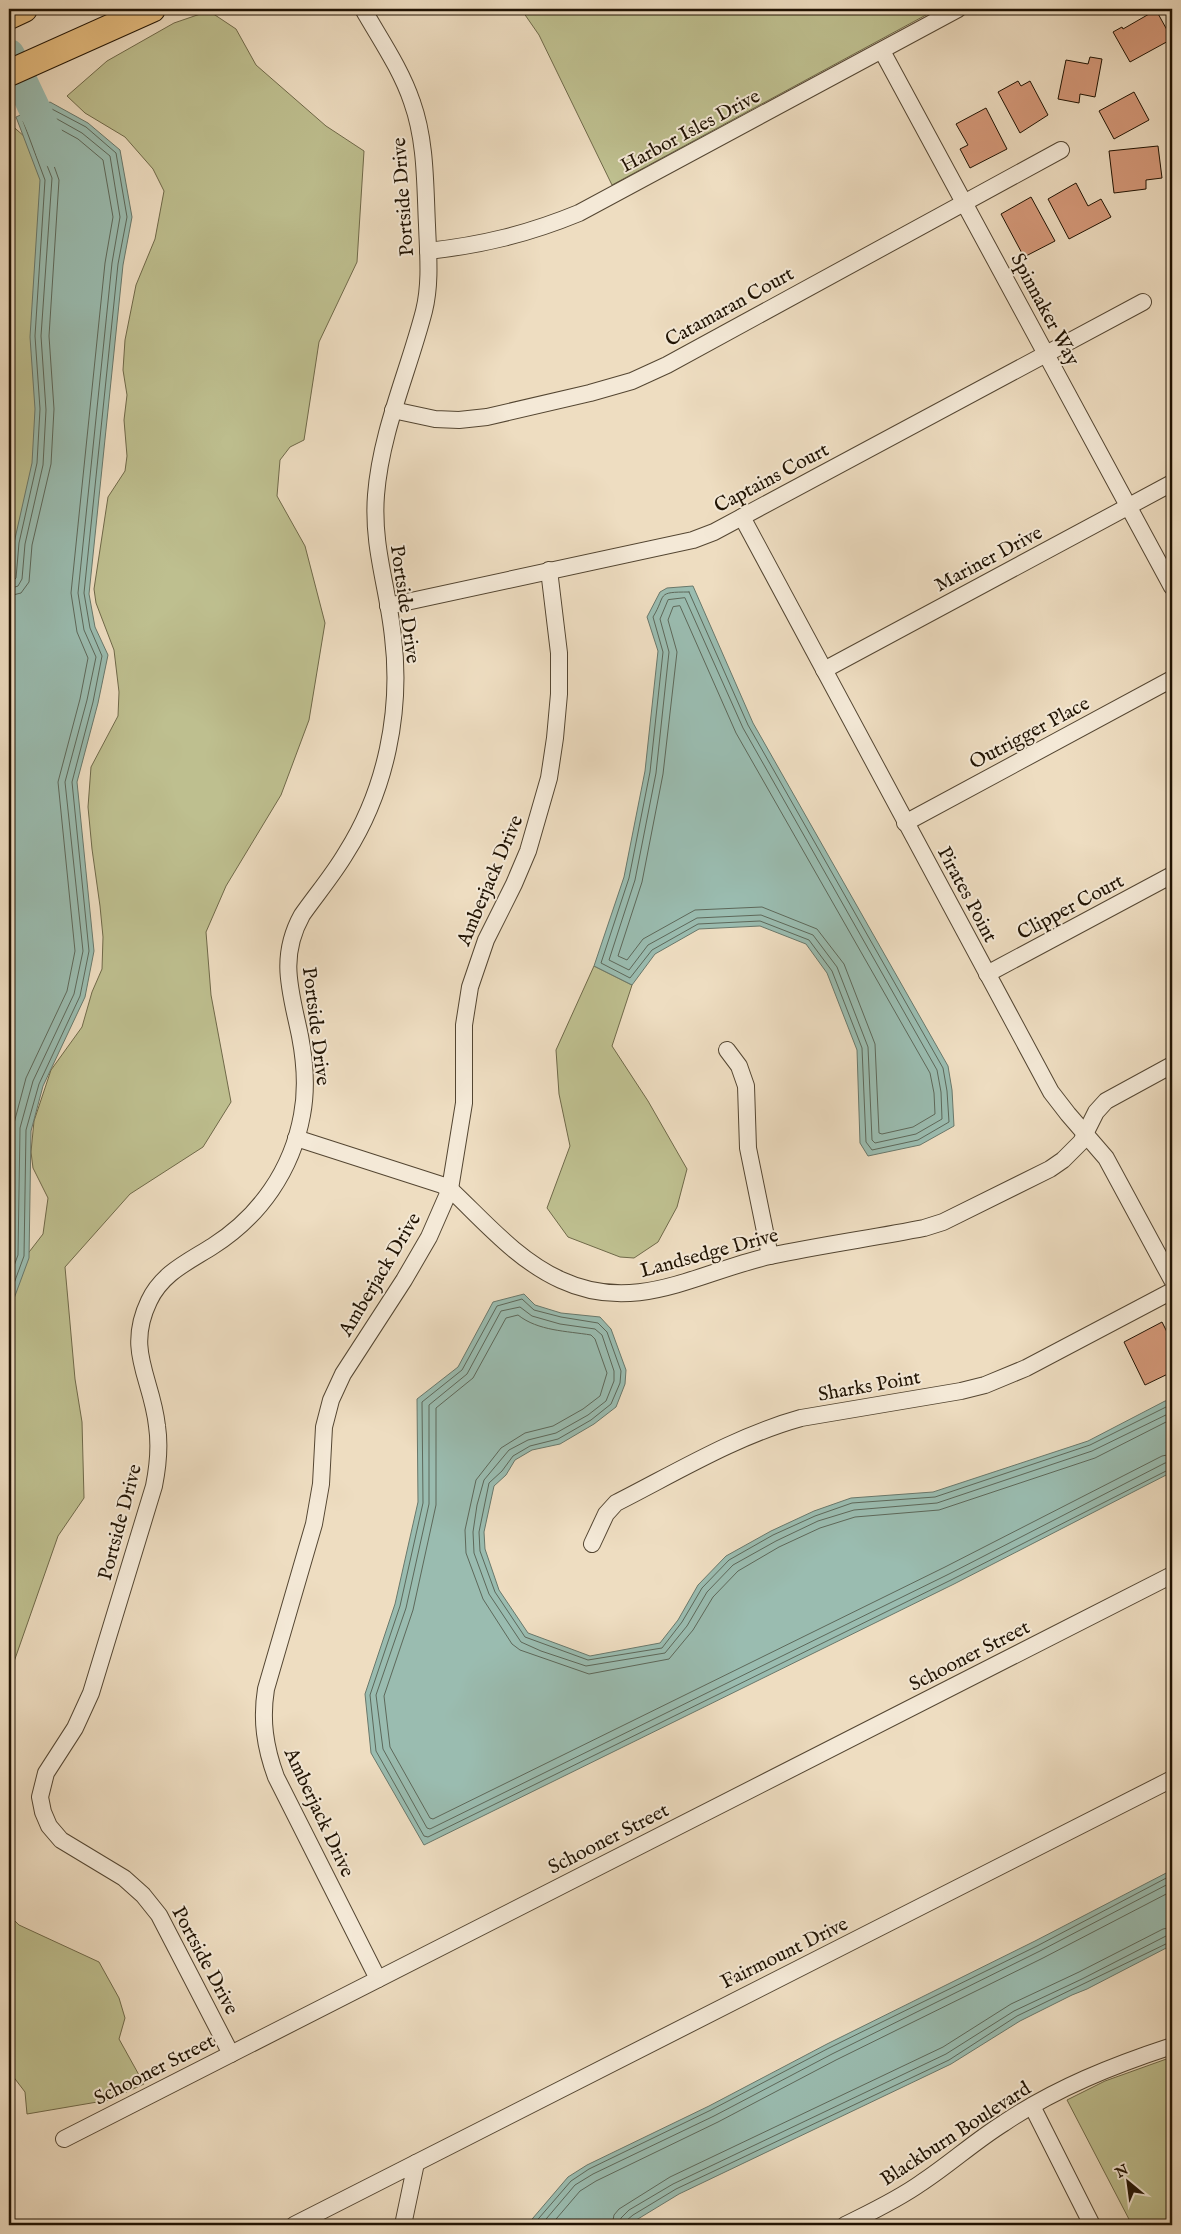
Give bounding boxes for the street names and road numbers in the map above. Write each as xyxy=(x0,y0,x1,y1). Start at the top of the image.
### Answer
street label: Harbor Isles Drive xyxy=(617,84,765,179)
street label: Portside Drive xyxy=(387,137,420,257)
street label: Spinnaker Way xyxy=(1005,249,1085,370)
street label: Catamaran Court xyxy=(661,262,798,353)
street label: Captains Court xyxy=(710,438,833,519)
street label: Mariner Drive xyxy=(931,521,1047,598)
street label: Portside Drive xyxy=(384,543,425,665)
street label: Outrigger Place xyxy=(965,691,1094,775)
street label: Amberjack Drive xyxy=(451,811,529,951)
street label: Pirates Point xyxy=(931,842,1002,947)
street label: Clipper Court xyxy=(1013,869,1128,946)
street label: Portside Drive xyxy=(296,966,335,1087)
street label: Amberjack Drive xyxy=(333,1208,427,1342)
street label: Landsedge Drive xyxy=(638,1223,781,1284)
street label: Sharks Point xyxy=(816,1365,923,1408)
street label: Portside Drive xyxy=(93,1462,148,1583)
street label: Schooner Street xyxy=(905,1615,1034,1697)
street label: Amberjack Drive xyxy=(277,1743,359,1881)
street label: Schooner Street xyxy=(544,1798,673,1880)
street label: Portside Drive xyxy=(166,1902,244,2019)
street label: Fairmount Drive xyxy=(717,1912,852,1995)
street label: Schooner Street xyxy=(90,2029,219,2111)
street label: Blackburn Boulevard xyxy=(876,2076,1036,2192)

